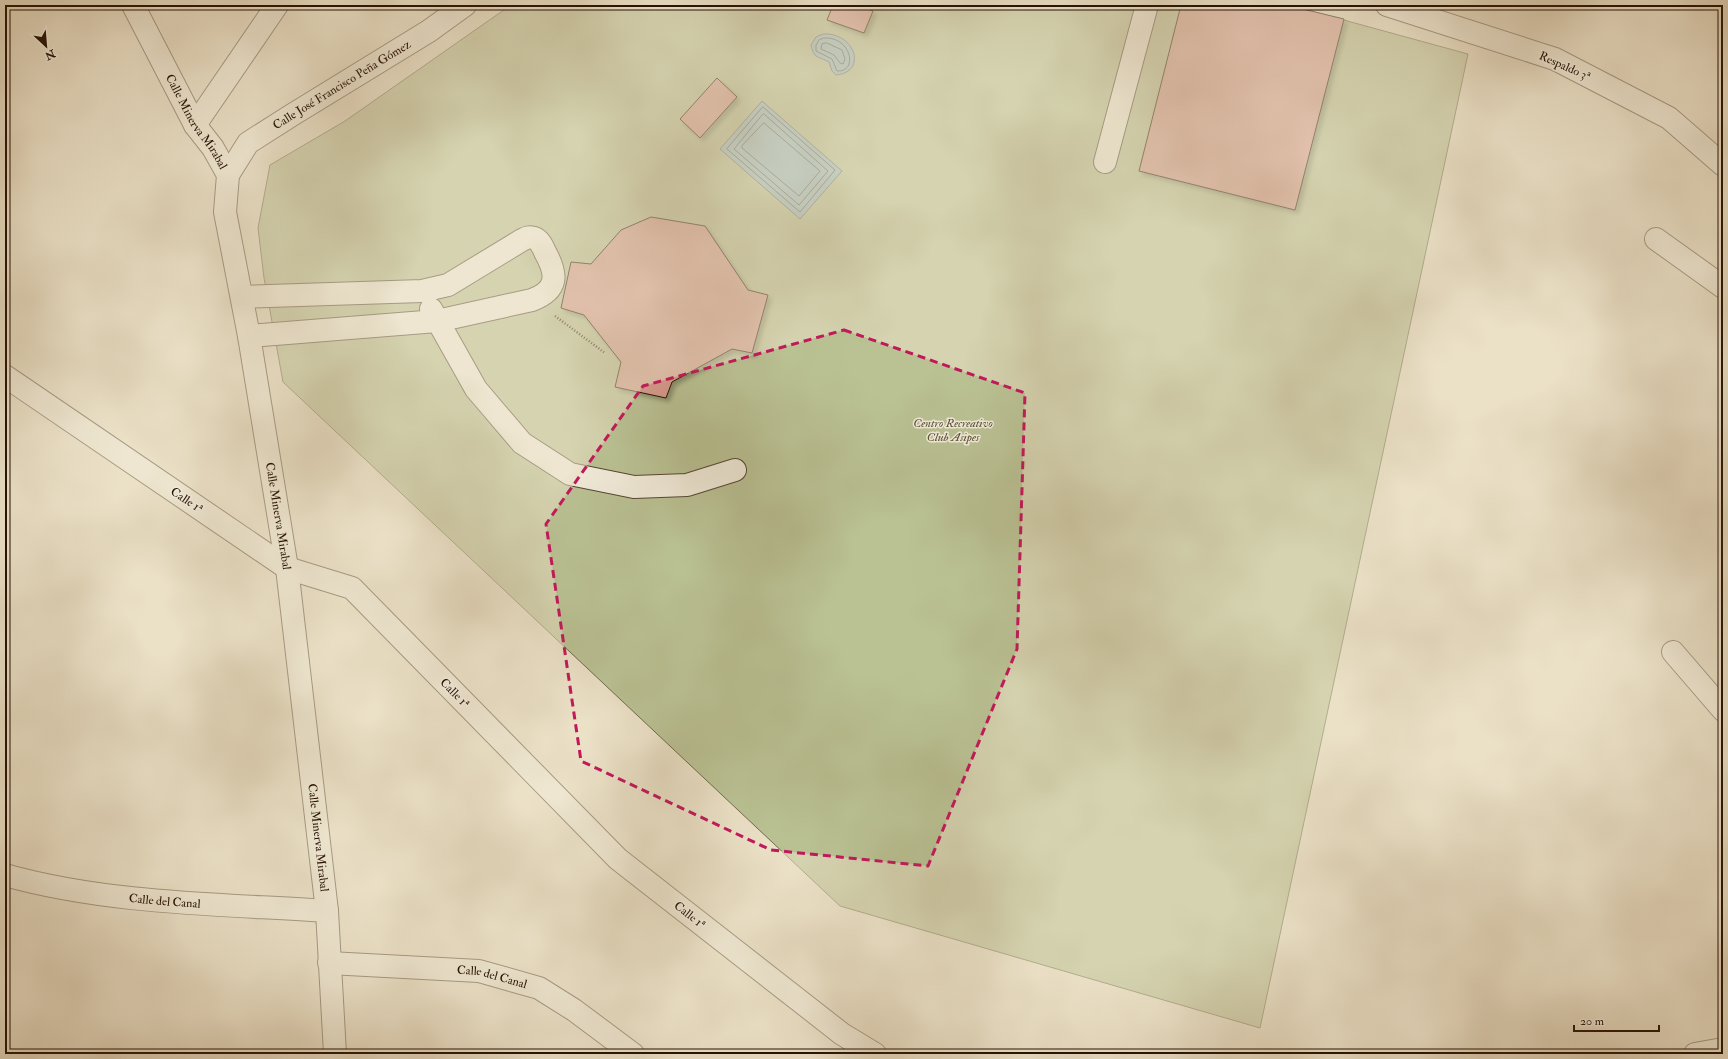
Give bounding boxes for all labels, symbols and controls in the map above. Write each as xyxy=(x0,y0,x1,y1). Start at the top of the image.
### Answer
north arrow xyxy=(26,26,66,66)
street label: Calle José Francisco Peña Gómez xyxy=(270,37,414,133)
text: N xyxy=(42,46,58,63)
street label: Respaldo 3ª xyxy=(1537,48,1593,84)
street label: Calle Minerva Mirabal xyxy=(162,72,230,172)
park label: Centro Recreativo Club Asipes xyxy=(913,416,993,445)
street label: Calle Minerva Mirabal xyxy=(262,461,294,571)
street label: Calle 1ª xyxy=(168,484,206,517)
street label: Calle 1ª xyxy=(437,675,473,711)
street label: Calle Minerva Mirabal xyxy=(304,783,332,892)
street label: Calle del Canal xyxy=(128,891,201,912)
street label: Calle 1ª xyxy=(671,898,709,932)
street label: Calle del Canal xyxy=(457,963,529,992)
scale bar xyxy=(1574,1007,1659,1033)
text: 20 m xyxy=(1580,1014,1605,1029)

